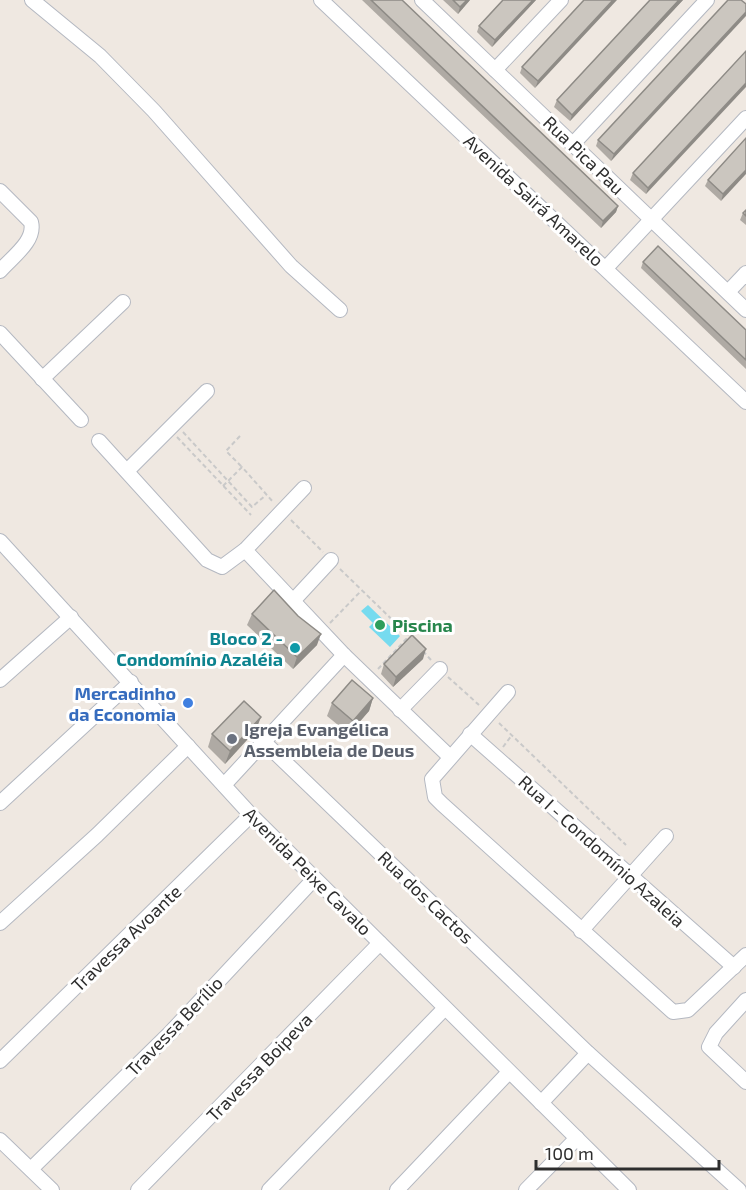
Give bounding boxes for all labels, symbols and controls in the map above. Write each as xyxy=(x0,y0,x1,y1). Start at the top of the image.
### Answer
street label: Rua Pica Pau xyxy=(539,111,629,199)
street label: Avenida Sairá Amarelo xyxy=(459,129,609,271)
place label: Piscina xyxy=(392,614,453,636)
marker: Piscina xyxy=(373,618,387,632)
place label: Bloco 2 - Condomínio Azaléia xyxy=(116,627,283,670)
marker: Bloco 2 - Condomínio Azaléia xyxy=(288,641,302,655)
place label: Mercadinho da Economia xyxy=(69,682,176,725)
marker: Mercadinho da Economia xyxy=(181,696,195,710)
place label: Igreja Evangélica Assembleia de Deus xyxy=(244,718,414,761)
marker: Igreja Evangélica Assembleia de Deus xyxy=(225,732,239,746)
street label: Rua I - Condomínio Azaleia xyxy=(514,770,690,932)
street label: Avenida Peixe Cavalo xyxy=(239,802,377,940)
street label: Rua dos Cactos xyxy=(374,846,478,948)
street label: Travessa Avoante xyxy=(67,880,185,996)
street label: Travessa Berílio xyxy=(121,972,227,1080)
street label: Travessa Boipeva xyxy=(202,1008,316,1126)
scale bar xyxy=(536,1133,719,1171)
text: 100 m xyxy=(545,1142,594,1164)

